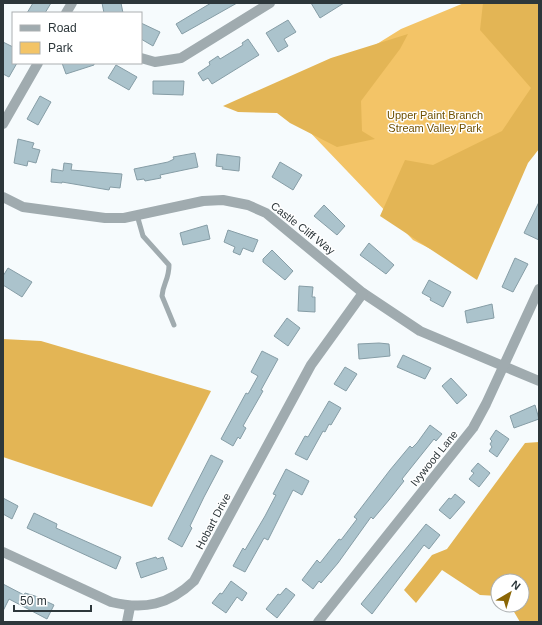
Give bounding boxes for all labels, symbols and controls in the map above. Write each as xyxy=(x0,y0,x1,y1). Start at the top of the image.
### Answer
legend xyxy=(12,12,142,64)
text: Road xyxy=(48,21,77,35)
text: Park xyxy=(48,41,74,55)
park label: Upper Paint Branch Stream Valley Park xyxy=(387,109,483,134)
street label: Castle Cliff Way xyxy=(269,199,338,257)
street label: Ivywood Lane xyxy=(408,428,460,488)
street label: Hobart Drive xyxy=(193,491,233,551)
north arrow xyxy=(490,573,530,613)
text: N xyxy=(509,578,523,592)
scale bar xyxy=(14,587,91,613)
text: 50 m xyxy=(20,594,47,608)

